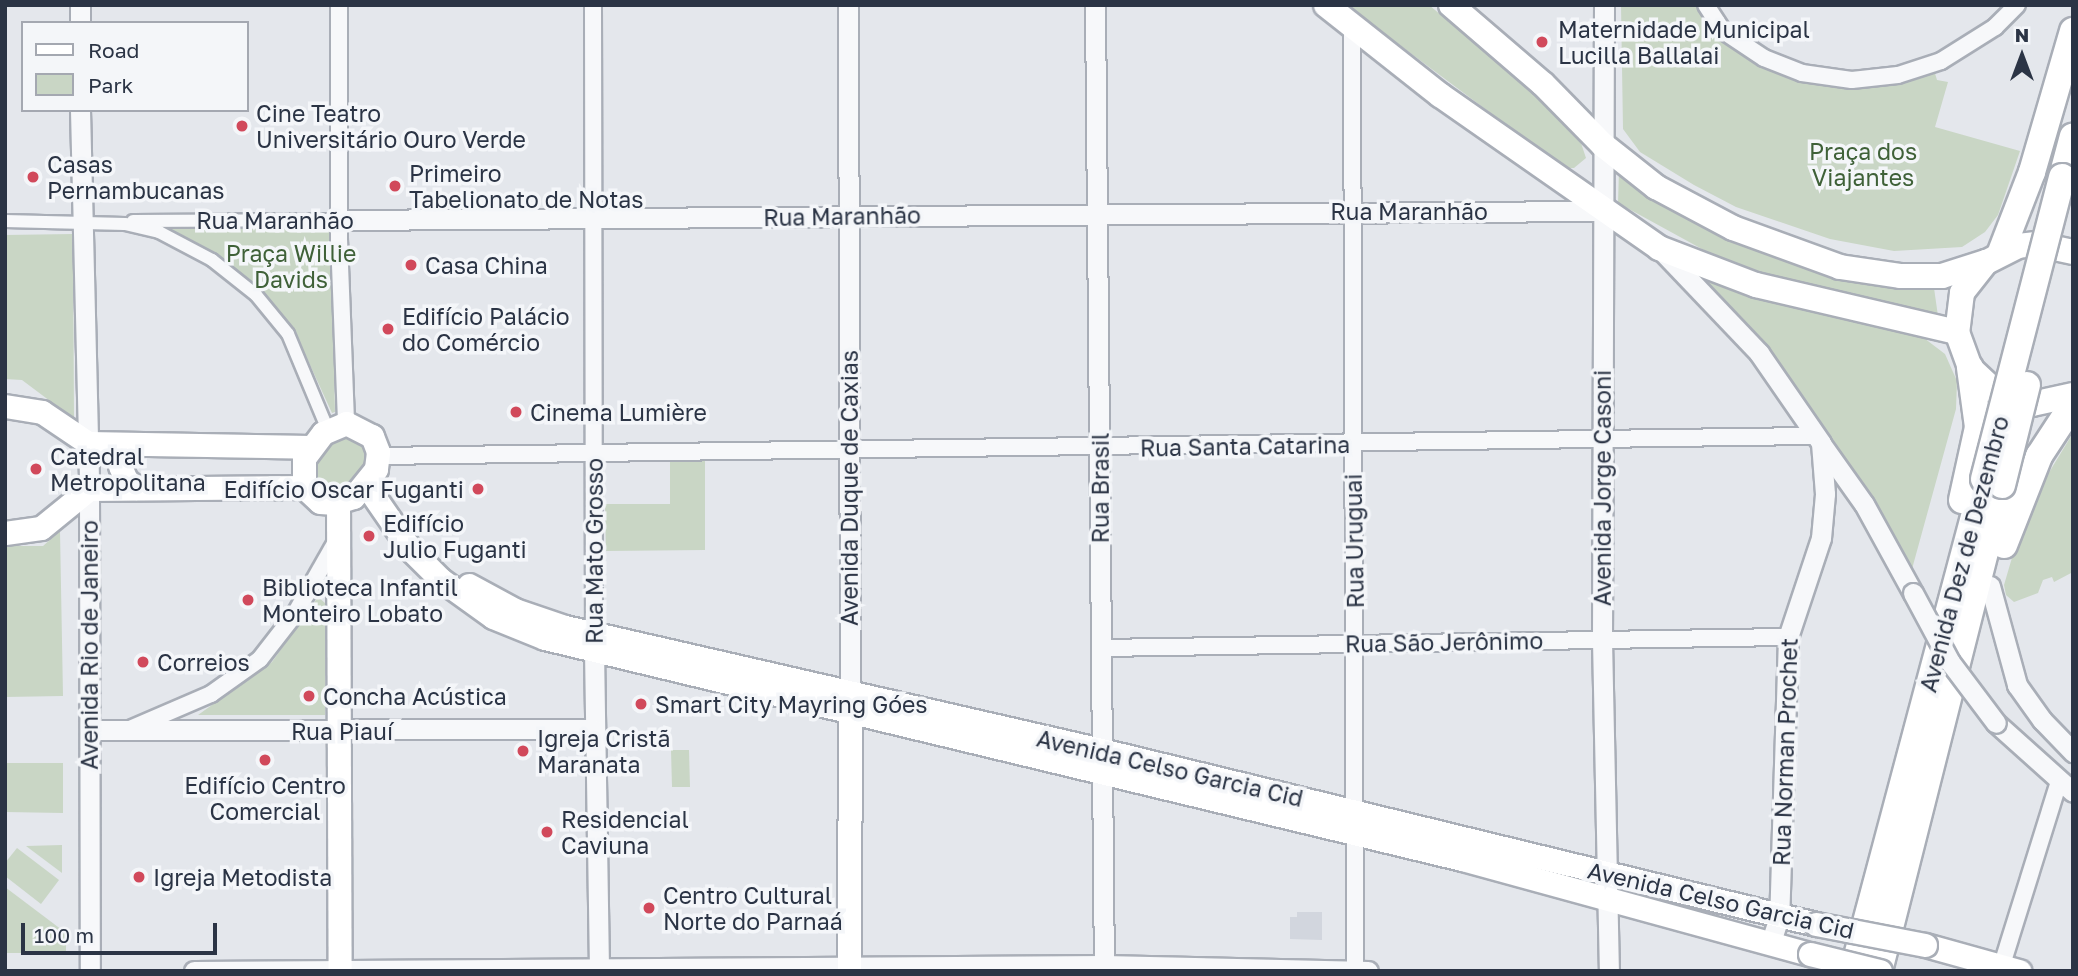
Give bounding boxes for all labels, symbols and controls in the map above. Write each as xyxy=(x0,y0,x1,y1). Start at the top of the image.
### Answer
place label: Maternidade Municipal Lucilla Ballalai xyxy=(1558,15,1810,69)
legend xyxy=(21,21,248,112)
north arrow xyxy=(1987,21,2057,91)
text: N xyxy=(2015,23,2029,46)
marker: Maternidade Municipal Lucilla Ballalai xyxy=(1532,32,1552,52)
text: Road xyxy=(88,37,139,63)
text: Park xyxy=(88,72,133,98)
place label: Cine Teatro Universitário Ouro Verde xyxy=(256,99,526,153)
marker: Cine Teatro Universitário Ouro Verde xyxy=(234,118,250,134)
park label: Praça dos Viajantes xyxy=(1809,137,1917,191)
place label: Casas Pernambucanas xyxy=(47,150,225,204)
place label: Primeiro Tabelionato de Notas xyxy=(409,159,644,213)
marker: Casas Pernambucanas xyxy=(25,169,41,185)
marker: Primeiro Tabelionato de Notas xyxy=(387,178,403,194)
street label: Rua Maranhão xyxy=(1330,197,1488,225)
street label: Rua Maranhão xyxy=(763,201,921,231)
street label: Rua Maranhão xyxy=(196,206,354,234)
park label: Praça Willie Davids xyxy=(226,239,356,293)
place label: Casa China xyxy=(425,251,548,279)
marker: Casa China xyxy=(403,257,419,273)
place label: Edifício Palácio do Comércio xyxy=(402,302,570,356)
marker: Edifício Palácio do Comércio xyxy=(380,321,396,337)
street label: Avenida Duque de Caxias xyxy=(835,350,863,626)
street label: Avenida Jorge Casoni xyxy=(1588,370,1616,606)
place label: Cinema Lumière xyxy=(530,398,707,426)
marker: Cinema Lumière xyxy=(508,404,524,420)
street label: Avenida Dez de Dezembro xyxy=(1914,413,2014,695)
street label: Rua Santa Catarina xyxy=(1140,430,1350,462)
street label: Rua Brasil xyxy=(1086,433,1114,543)
place label: Catedral Metropolitana xyxy=(50,442,206,496)
street label: Rua Mato Grosso xyxy=(580,458,608,644)
marker: Catedral Metropolitana xyxy=(28,461,44,477)
street label: Rua Uruguai xyxy=(1339,473,1369,609)
place label: Edifício Oscar Fuganti xyxy=(224,475,464,503)
marker: Edifício Oscar Fuganti xyxy=(470,481,486,497)
place label: Edifício Julio Fuganti xyxy=(383,509,527,563)
street label: Avenida Rio de Janeiro xyxy=(75,520,103,770)
marker: Edifício Julio Fuganti xyxy=(361,528,377,544)
place label: Biblioteca Infantil Monteiro Lobato xyxy=(262,573,458,627)
marker: Biblioteca Infantil Monteiro Lobato xyxy=(240,592,256,608)
street label: Rua São Jerônimo xyxy=(1345,626,1543,658)
street label: Rua Norman Prochet xyxy=(1767,638,1803,866)
place label: Correios xyxy=(157,648,250,676)
marker: Correios xyxy=(135,654,151,670)
place label: Concha Acústica xyxy=(323,682,507,710)
marker: Concha Acústica xyxy=(301,688,317,704)
place label: Smart City Mayring Góes xyxy=(655,690,927,718)
marker: Smart City Mayring Góes xyxy=(633,696,649,712)
street label: Rua Piauí xyxy=(291,717,393,745)
place label: Igreja Cristã Maranata xyxy=(537,724,671,778)
street label: Avenida Celso Garcia Cid xyxy=(1034,724,1306,812)
marker: Igreja Cristã Maranata xyxy=(515,743,531,759)
marker: Edifício Centro Comercial xyxy=(257,752,273,768)
place label: Edifício Centro Comercial xyxy=(184,771,346,825)
place label: Residencial Caviuna xyxy=(561,805,689,859)
marker: Residencial Caviuna xyxy=(539,824,555,840)
street label: Avenida Celso Garcia Cid xyxy=(1585,856,1857,944)
place label: Igreja Metodista xyxy=(153,863,332,891)
marker: Igreja Metodista xyxy=(131,869,147,885)
place label: Centro Cultural Norte do Parnaá xyxy=(663,881,843,935)
marker: Centro Cultural Norte do Parnaá xyxy=(641,900,657,916)
scale bar xyxy=(24,909,220,953)
text: 100 m xyxy=(34,922,94,948)

